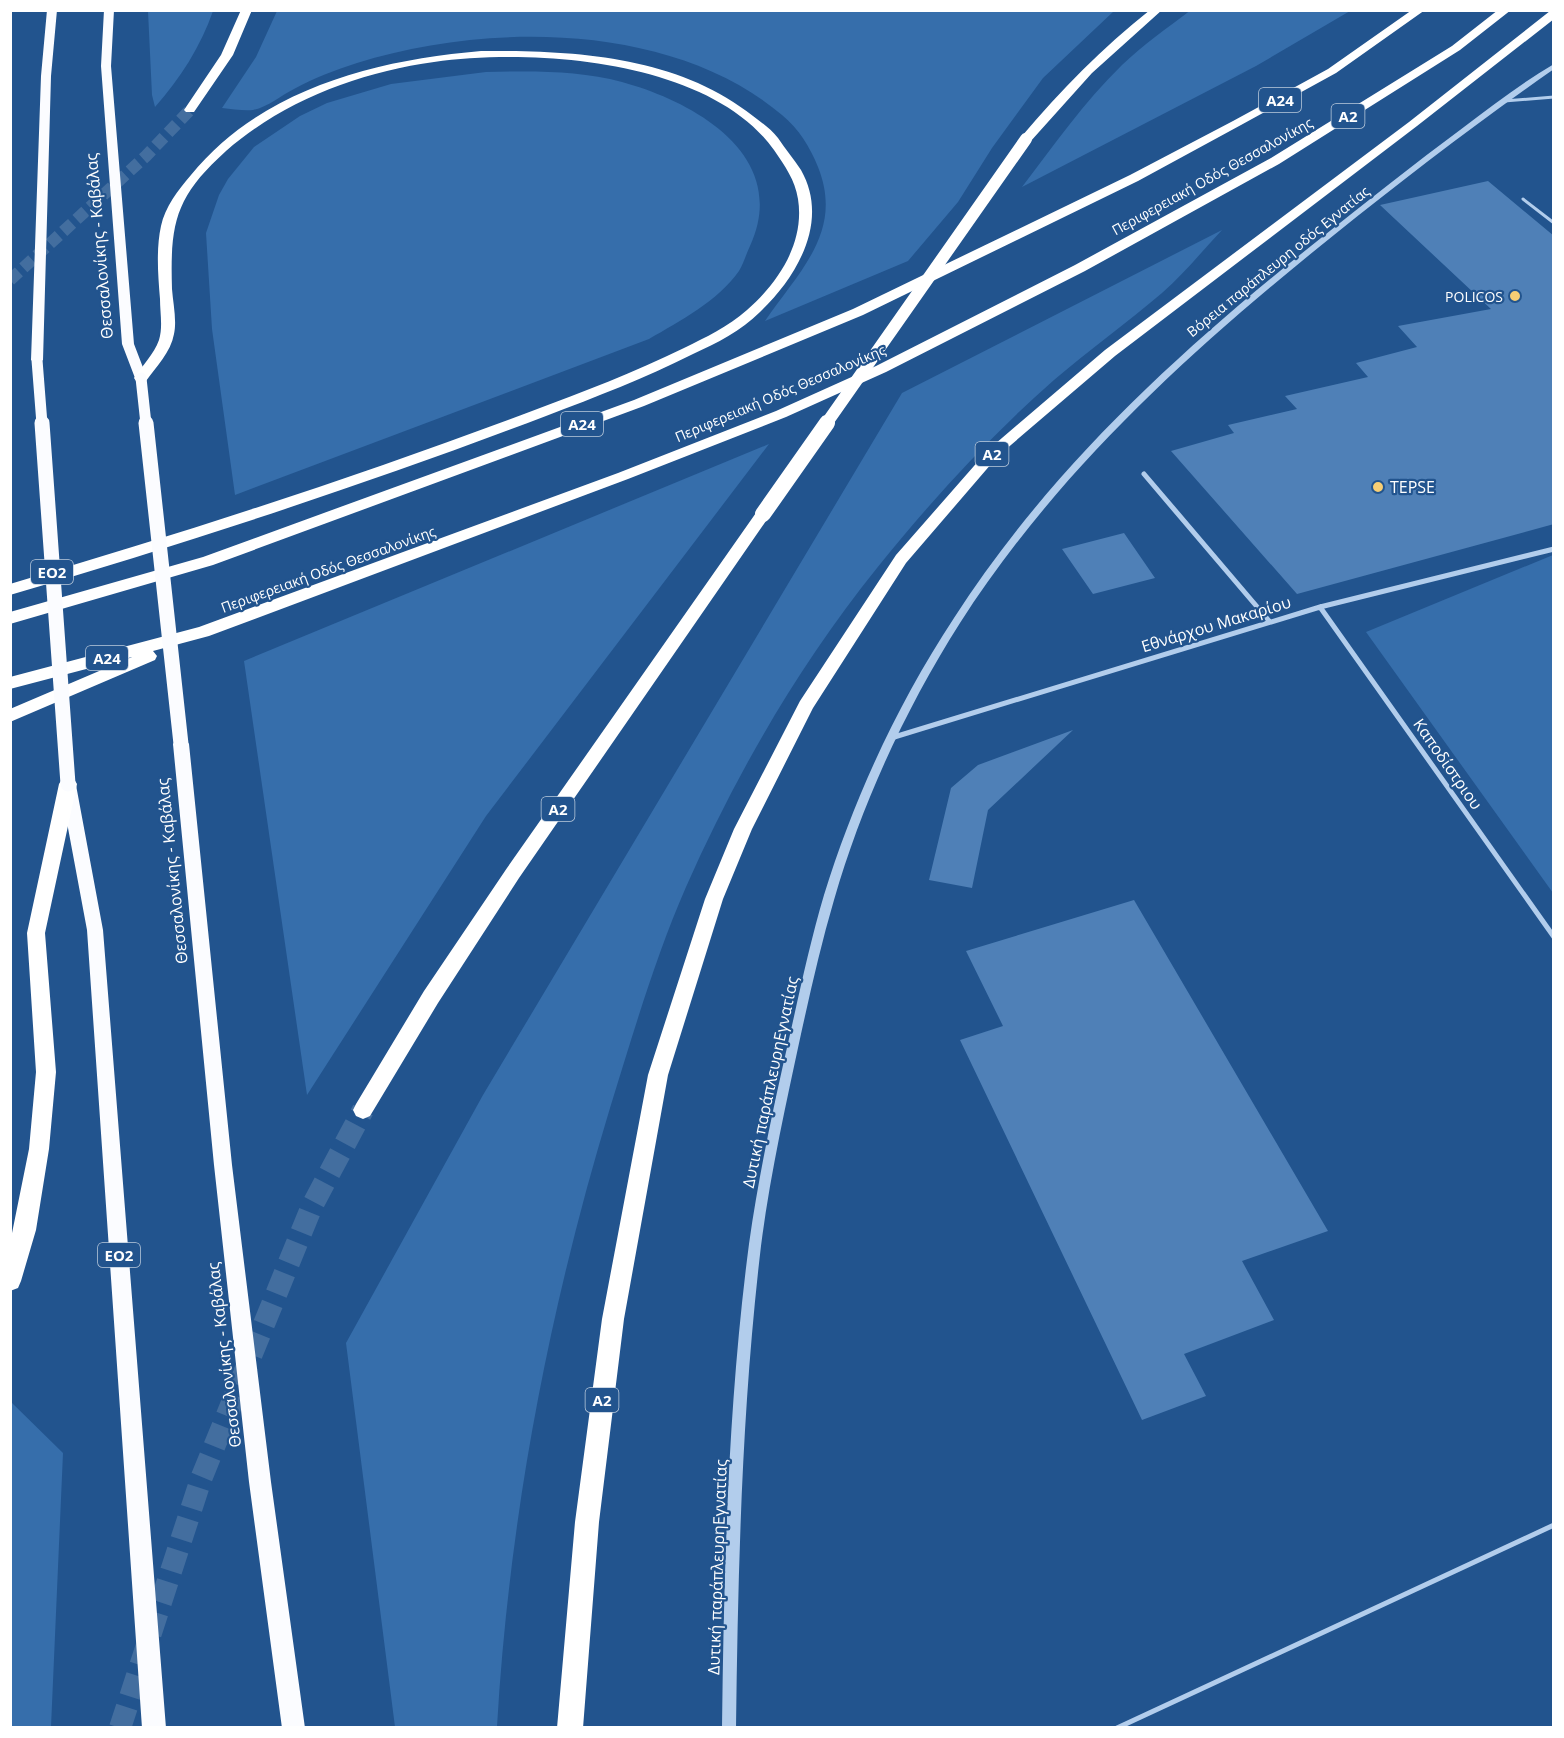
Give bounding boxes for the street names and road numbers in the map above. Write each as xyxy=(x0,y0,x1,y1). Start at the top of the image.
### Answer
road number: Α24 xyxy=(1259,88,1301,112)
road number: Α2 xyxy=(1332,104,1364,128)
street label: Περιφερειακή Οδός Θεσσαλονίκης xyxy=(1108,113,1316,239)
street label: Θεσσαλονίκης - Καβάλας xyxy=(80,152,118,340)
street label: Βόρεια παράπλευρη οδός Εγνατίας xyxy=(1183,181,1374,341)
street label: Περιφερειακή Οδός Θεσσαλονίκης xyxy=(672,340,888,446)
road number: Α24 xyxy=(561,412,603,436)
road number: Α2 xyxy=(976,442,1008,466)
street label: Περιφερειακή Οδός Θεσσαλονίκης xyxy=(218,521,438,617)
road number: ΕΟ2 xyxy=(31,560,73,584)
street label: Εθνάρχου Μακαρίου xyxy=(1138,591,1294,657)
road number: Α24 xyxy=(86,646,128,670)
street label: Καποδίστριου xyxy=(1408,714,1488,814)
street label: Θεσσαλονίκης - Καβάλας xyxy=(151,777,193,965)
road number: Α2 xyxy=(542,797,574,821)
street label: Δυτική παράπλευρηΕγνατίας xyxy=(737,974,803,1190)
road number: ΕΟ2 xyxy=(98,1243,140,1267)
street label: Θεσσαλονίκης - Καβάλας xyxy=(202,1261,246,1449)
road number: Α2 xyxy=(586,1388,618,1412)
street label: Δυτική παράπλευρηΕγνατίας xyxy=(702,1459,732,1675)

